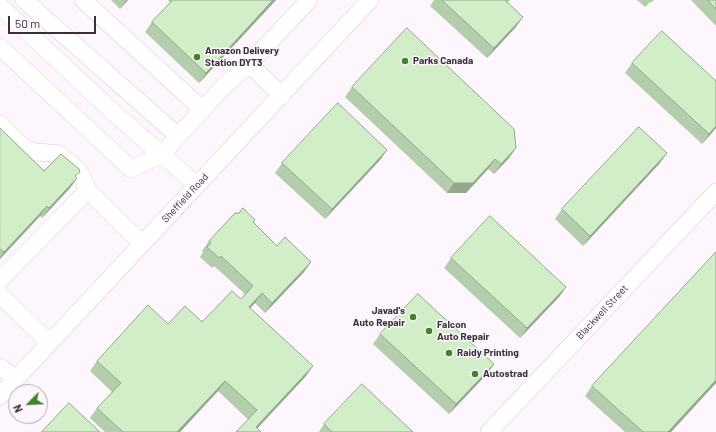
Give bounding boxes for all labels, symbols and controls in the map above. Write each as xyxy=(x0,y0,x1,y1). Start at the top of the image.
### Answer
scale bar xyxy=(10,8,98,34)
text: 50 m xyxy=(15,16,40,30)
place label: Amazon Delivery Station DYT3 xyxy=(205,45,279,68)
marker: Amazon Delivery Station DYT3 xyxy=(192,52,202,62)
place label: Parks Canada xyxy=(413,55,473,67)
marker: Parks Canada xyxy=(400,56,410,66)
street label: Sheffield Road xyxy=(159,171,211,225)
street label: Blackwell Street xyxy=(574,282,630,342)
place label: Javad's Auto Repair xyxy=(353,305,405,328)
marker: Javad's Auto Repair xyxy=(408,312,418,322)
place label: Falcon Auto Repair xyxy=(437,319,489,342)
marker: Falcon Auto Repair xyxy=(424,326,434,336)
place label: Raidy Printing xyxy=(457,347,519,359)
marker: Raidy Printing xyxy=(444,348,454,358)
place label: Autostrad xyxy=(483,368,528,380)
marker: Autostrad xyxy=(470,369,480,379)
north arrow xyxy=(8,384,48,424)
text: N xyxy=(10,403,25,415)

